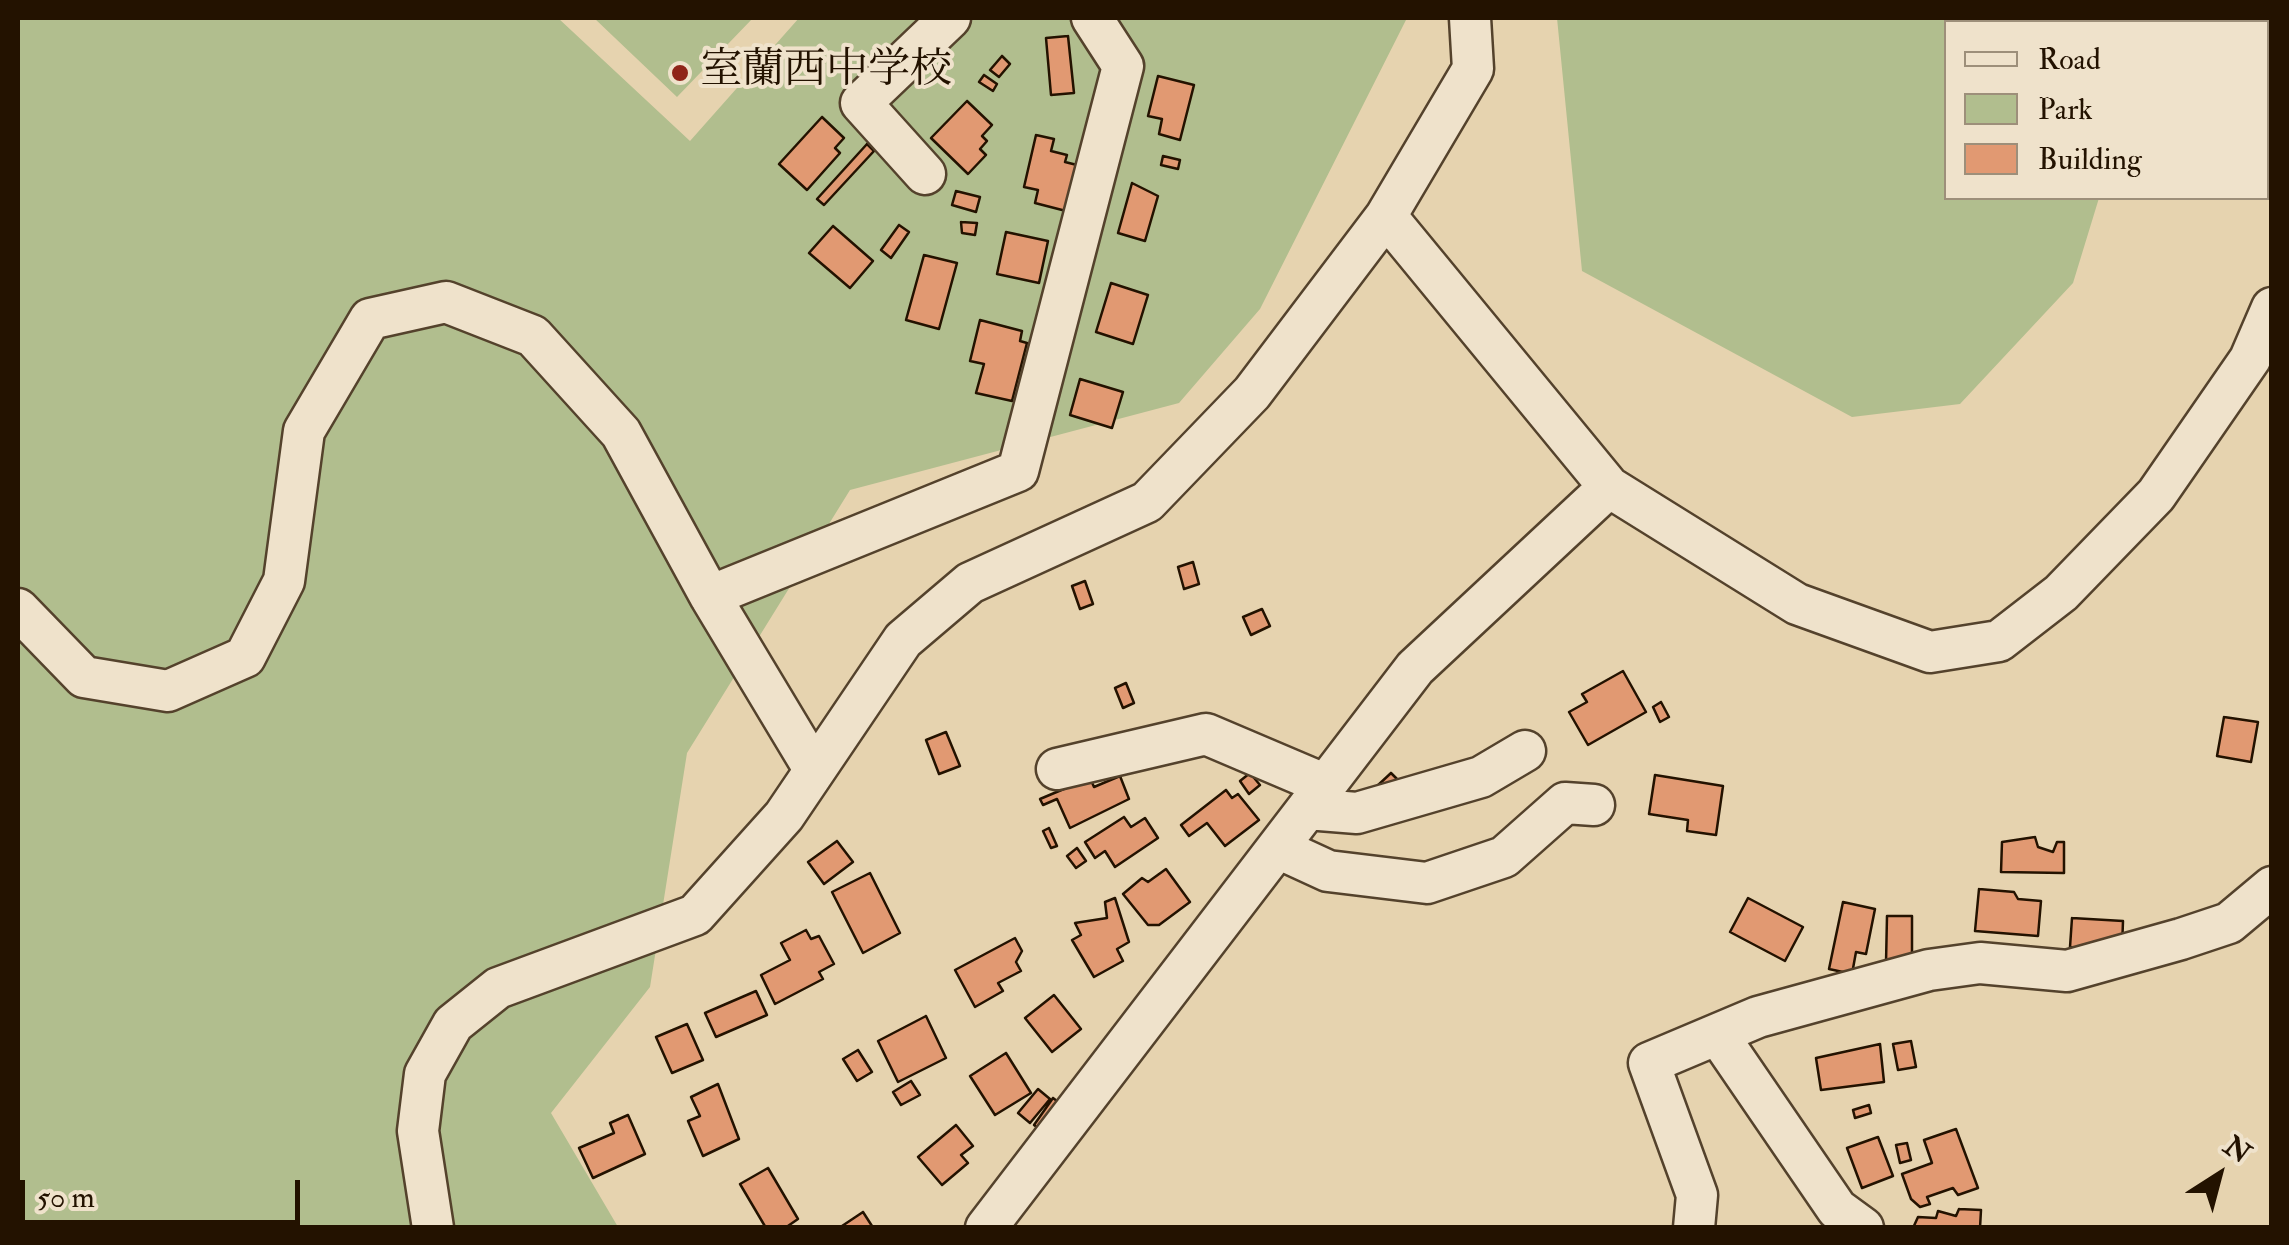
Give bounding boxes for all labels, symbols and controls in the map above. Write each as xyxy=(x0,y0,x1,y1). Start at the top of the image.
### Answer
legend xyxy=(1944,20,2269,200)
text: Road xyxy=(2038,41,2101,78)
place label: 室蘭西中学校 xyxy=(700,48,952,98)
marker: 室蘭西中学校 xyxy=(669,62,691,84)
text: Park xyxy=(2038,91,2093,128)
text: Building xyxy=(2038,141,2142,178)
north arrow xyxy=(2169,1125,2269,1225)
text: N xyxy=(2216,1129,2257,1172)
scale bar xyxy=(25,1160,305,1222)
text: 50 m xyxy=(37,1179,95,1216)

